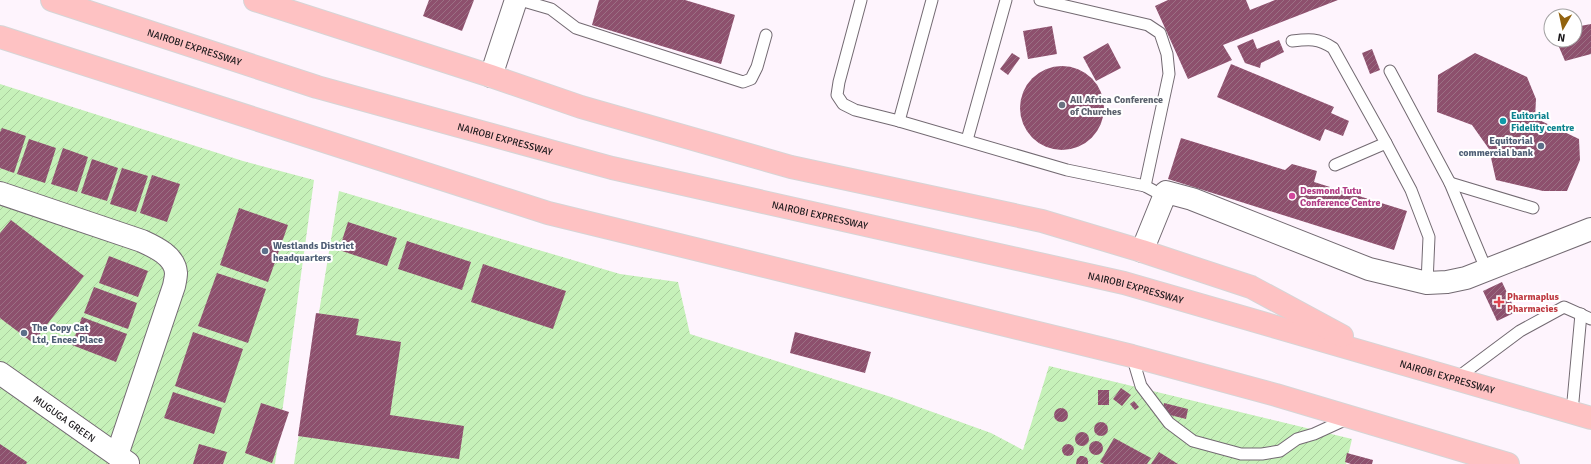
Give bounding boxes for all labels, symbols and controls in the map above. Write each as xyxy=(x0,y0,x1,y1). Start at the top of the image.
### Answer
north arrow xyxy=(1543,8,1583,48)
street label: NAIROBI EXPRESSWAY xyxy=(146,27,243,69)
text: N xyxy=(1557,30,1566,44)
place label: All Africa Conference of Churches xyxy=(1070,94,1163,118)
marker: All Africa Conference of Churches xyxy=(1057,100,1067,110)
place label: Euitorial Fidelity centre xyxy=(1511,110,1574,134)
marker: Euitorial Fidelity centre xyxy=(1498,116,1508,126)
street label: NAIROBI EXPRESSWAY xyxy=(456,121,554,158)
place label: Equitorial commercial bank xyxy=(1459,135,1534,159)
marker: Equitorial commercial bank xyxy=(1536,141,1546,151)
place label: Desmond Tutu Conference Centre xyxy=(1300,185,1380,209)
marker: Desmond Tutu Conference Centre xyxy=(1287,191,1297,201)
street label: NAIROBI EXPRESSWAY xyxy=(771,199,869,232)
place label: Westlands District headquarters xyxy=(273,240,354,264)
marker: Westlands District headquarters xyxy=(260,246,270,256)
street label: NAIROBI EXPRESSWAY xyxy=(1087,270,1184,307)
place label: Pharmaplus Pharmacies xyxy=(1507,291,1560,315)
marker: Pharmaplus Pharmacies xyxy=(1494,297,1504,307)
place label: The Copy Cat Ltd, Encee Place xyxy=(32,322,103,346)
marker: The Copy Cat Ltd, Encee Place xyxy=(19,328,29,338)
street label: NAIROBI EXPRESSWAY xyxy=(1398,358,1496,397)
street label: MUGUGA GREEN xyxy=(31,393,97,445)

